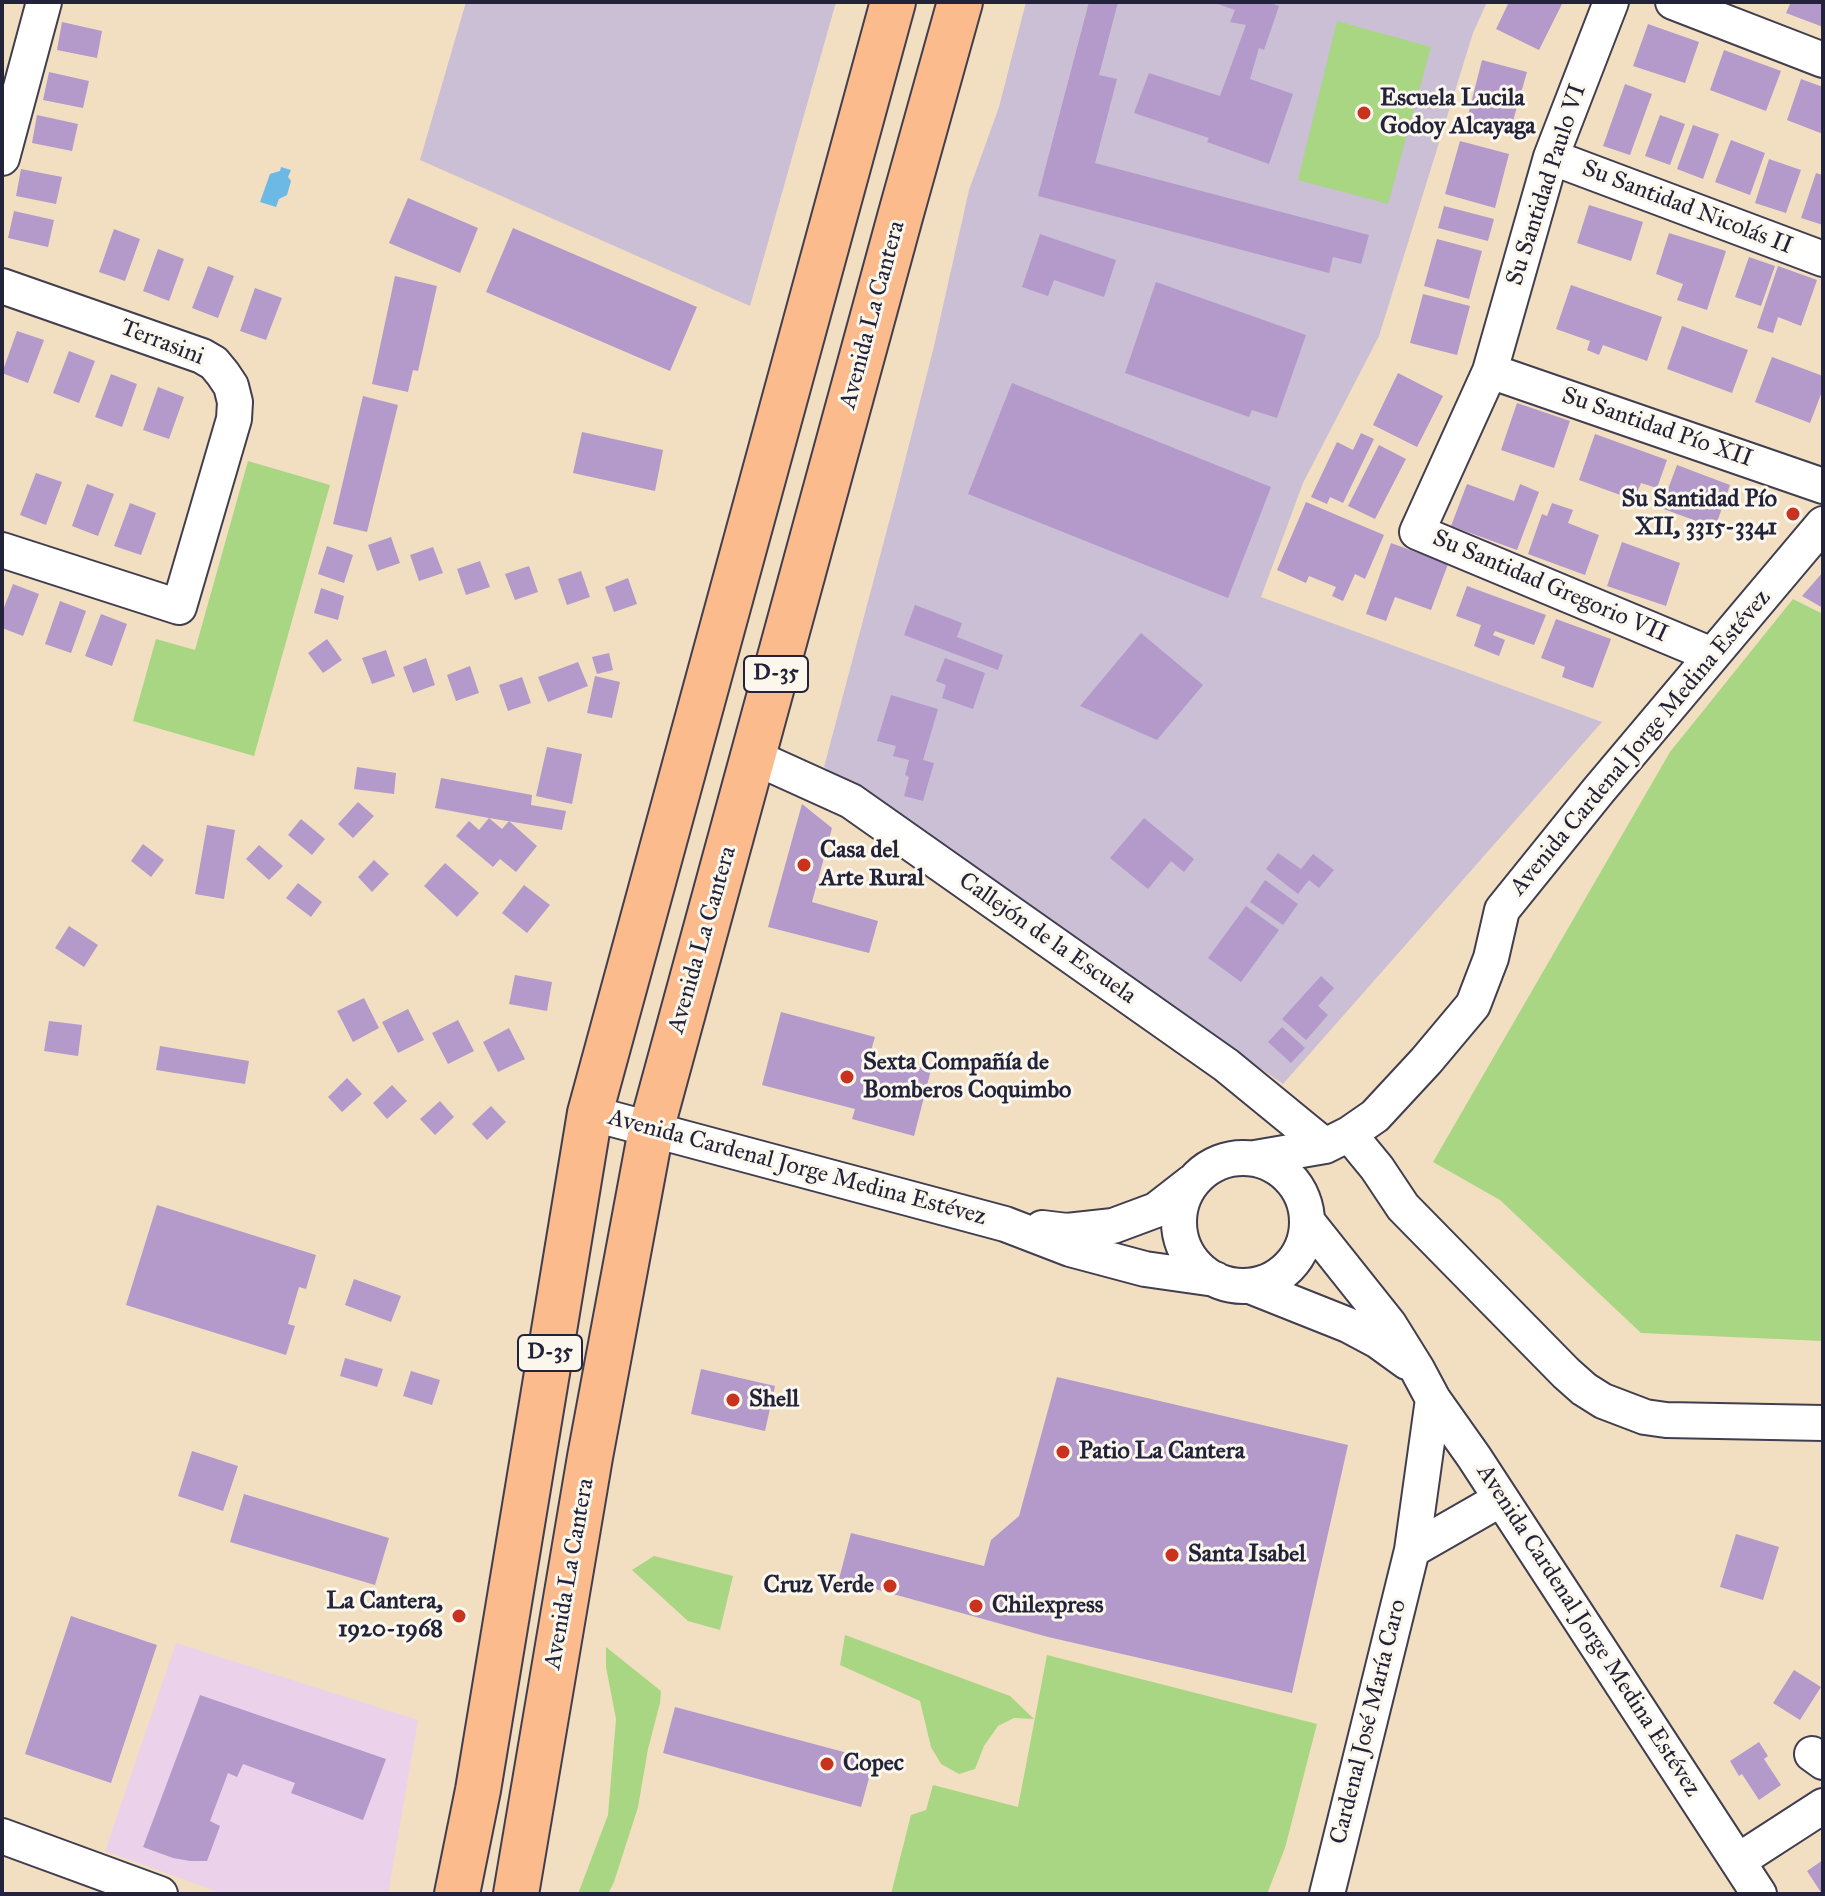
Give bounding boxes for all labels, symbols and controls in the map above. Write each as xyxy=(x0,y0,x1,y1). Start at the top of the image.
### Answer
street label: Su Santidad Paulo VI xyxy=(1501,81,1593,289)
place label: Escuela Lucila Godoy Alcayaga xyxy=(1380,85,1536,141)
marker: Escuela Lucila Godoy Alcayaga xyxy=(1355,104,1373,122)
street label: Su Santidad Nicolás II xyxy=(1578,155,1796,261)
street label: Avenida La Cantera xyxy=(834,218,912,412)
street label: Terrasini xyxy=(116,314,208,372)
street label: Su Santidad Pío XII xyxy=(1558,382,1756,474)
place label: Su Santidad Pío XII, 3315-3341 xyxy=(1622,486,1777,542)
marker: Su Santidad Pío XII, 3315-3341 xyxy=(1784,505,1802,523)
street label: Su Santidad Gregorio VII xyxy=(1428,524,1672,650)
street label: Avenida Cardenal Jorge Medina Estévez xyxy=(1505,584,1777,902)
road number: D-35 xyxy=(744,656,808,692)
place label: Casa del Arte Rural xyxy=(820,837,924,893)
street label: Avenida La Cantera xyxy=(663,843,743,1037)
marker: Casa del Arte Rural xyxy=(795,856,813,874)
street label: Callejón de la Escuela xyxy=(953,867,1141,1011)
place label: Sexta Compañía de Bomberos Coquimbo xyxy=(863,1049,1071,1105)
marker: Sexta Compañía de Bomberos Coquimbo xyxy=(838,1068,856,1086)
street label: Avenida Cardenal Jorge Medina Estévez xyxy=(605,1104,989,1232)
road number: D-35 xyxy=(518,1335,582,1371)
place label: Shell xyxy=(749,1386,799,1414)
marker: Shell xyxy=(724,1391,742,1409)
place label: Patio La Cantera xyxy=(1079,1438,1245,1466)
marker: Patio La Cantera xyxy=(1054,1443,1072,1461)
street label: Avenida Cardenal Jorge Medina Estévez xyxy=(1470,1459,1706,1803)
street label: Avenida La Cantera xyxy=(539,1476,601,1672)
place label: Santa Isabel xyxy=(1188,1541,1306,1569)
marker: Santa Isabel xyxy=(1163,1546,1181,1564)
place label: Cruz Verde xyxy=(764,1572,874,1600)
marker: Cruz Verde xyxy=(881,1577,899,1595)
place label: La Cantera, 1920-1968 xyxy=(326,1588,443,1644)
place label: Chilexpress xyxy=(992,1592,1104,1620)
marker: Chilexpress xyxy=(967,1597,985,1615)
street label: Cardenal José María Caro xyxy=(1325,1597,1413,1847)
marker: La Cantera, 1920-1968 xyxy=(450,1607,468,1625)
place label: Copec xyxy=(843,1750,904,1778)
marker: Copec xyxy=(818,1755,836,1773)

